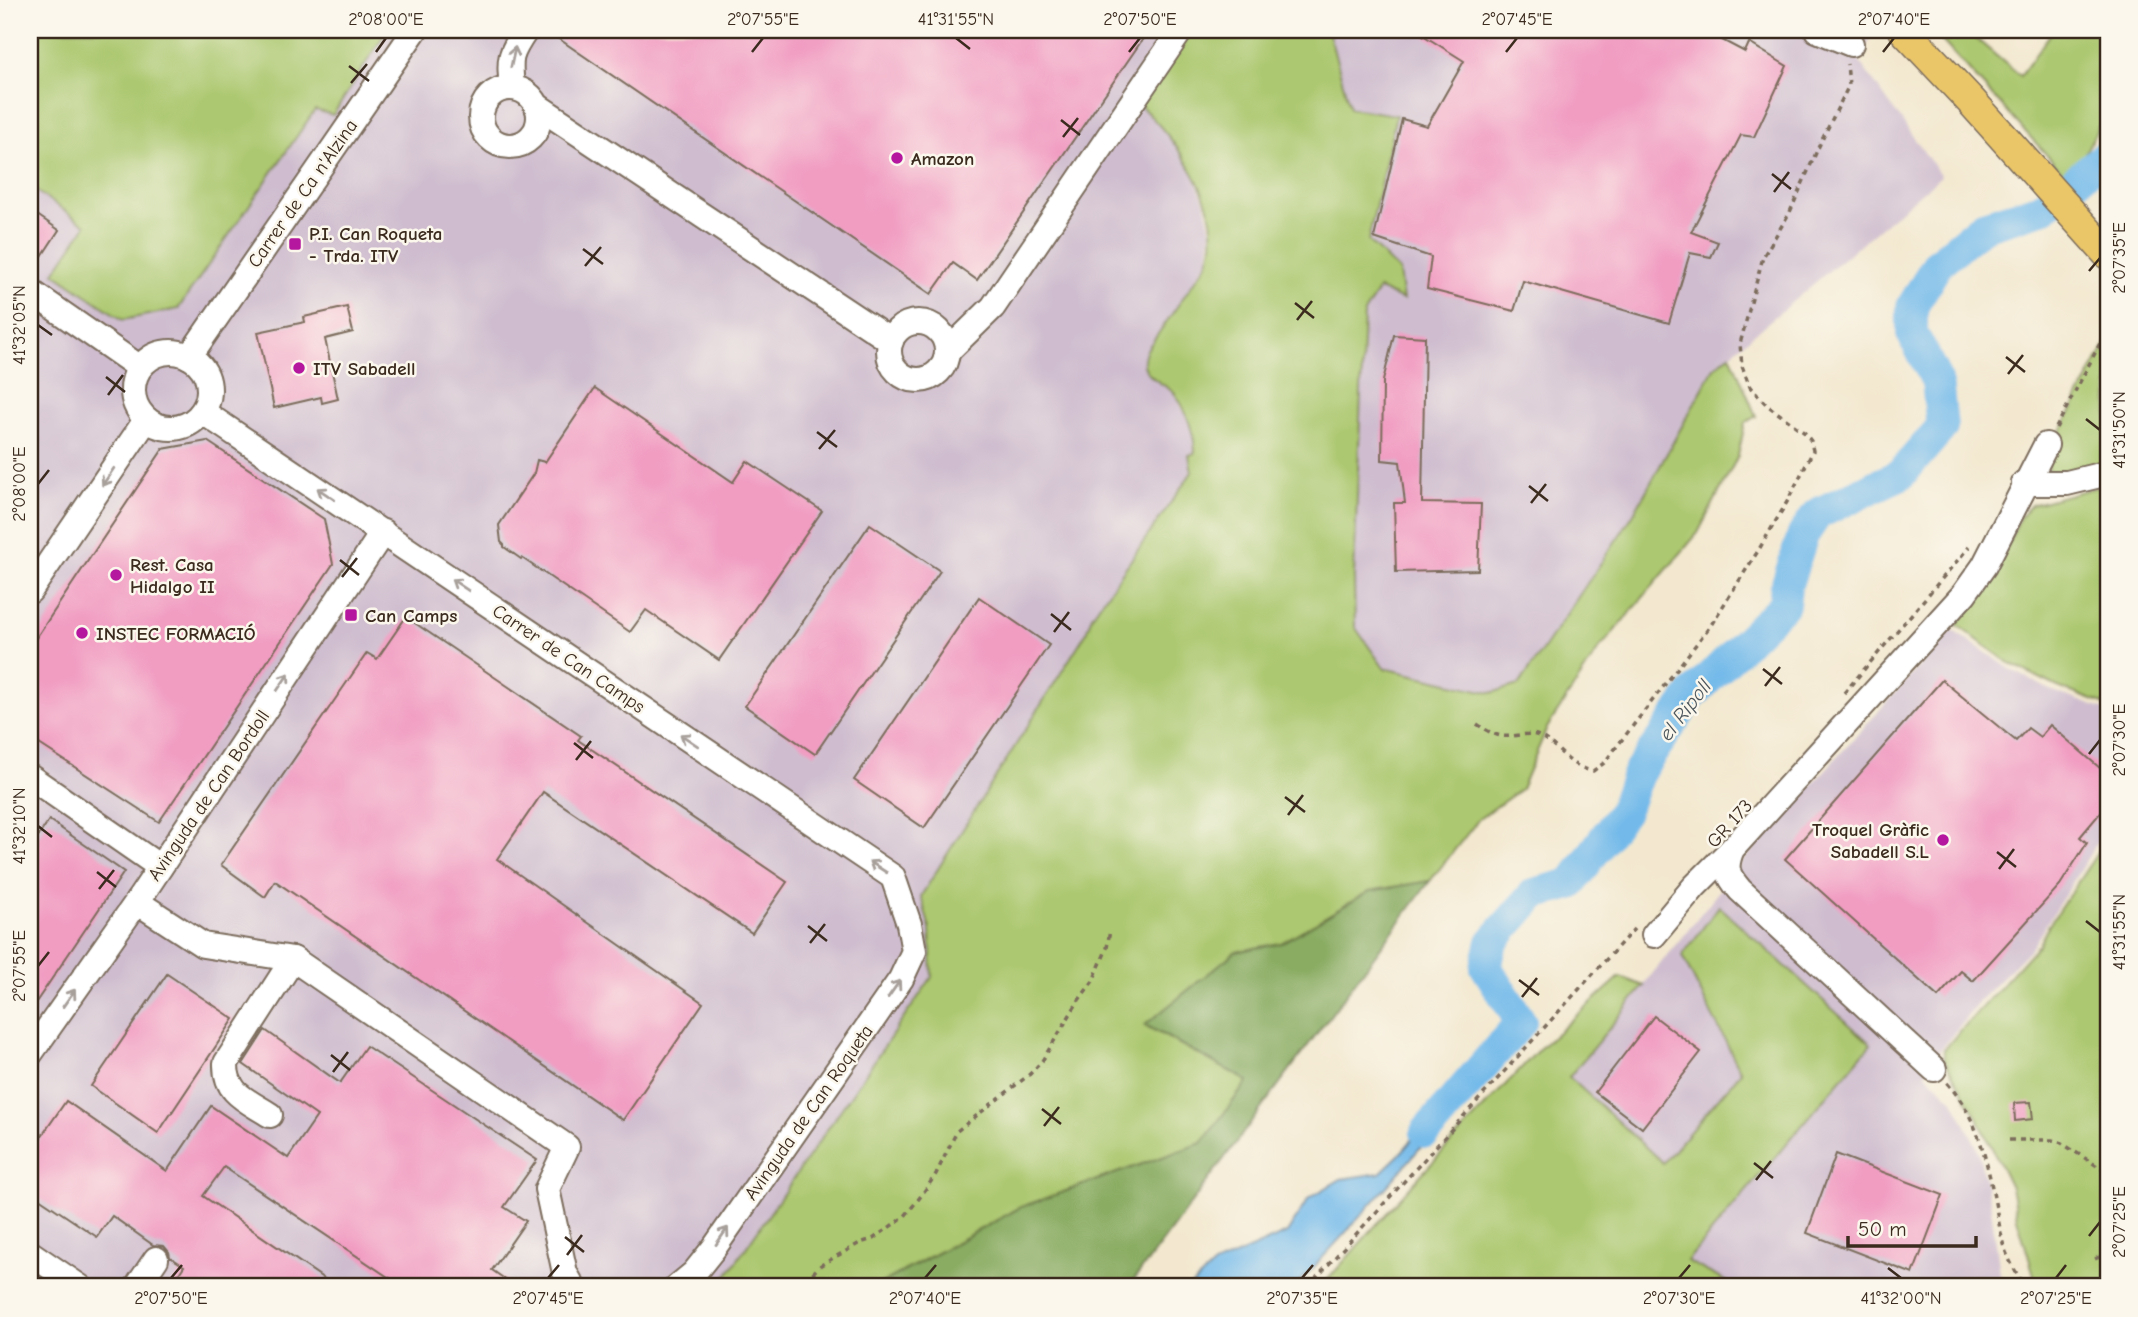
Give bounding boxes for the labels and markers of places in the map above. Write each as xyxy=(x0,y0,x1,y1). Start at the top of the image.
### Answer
place label: Amazon xyxy=(911,148,974,170)
marker: Amazon xyxy=(889,150,905,166)
place label: P.I. Can Roqueta - Trda. ITV xyxy=(309,223,443,267)
marker: P.I. Can Roqueta - Trda. ITV xyxy=(287,236,303,252)
place label: ITV Sabadell xyxy=(313,358,416,380)
marker: ITV Sabadell xyxy=(291,360,307,376)
place label: Rest. Casa Hidalgo II xyxy=(130,554,215,598)
marker: Rest. Casa Hidalgo II xyxy=(108,567,124,583)
place label: Can Camps xyxy=(365,605,457,627)
marker: Can Camps xyxy=(343,607,359,623)
place label: INSTEC FORMACIÓ xyxy=(96,623,256,645)
marker: INSTEC FORMACIÓ xyxy=(74,625,90,641)
place label: Troquel Gràfic Sabadell S.L xyxy=(1812,819,1929,863)
marker: Troquel Gràfic Sabadell S.L xyxy=(1935,832,1951,848)

